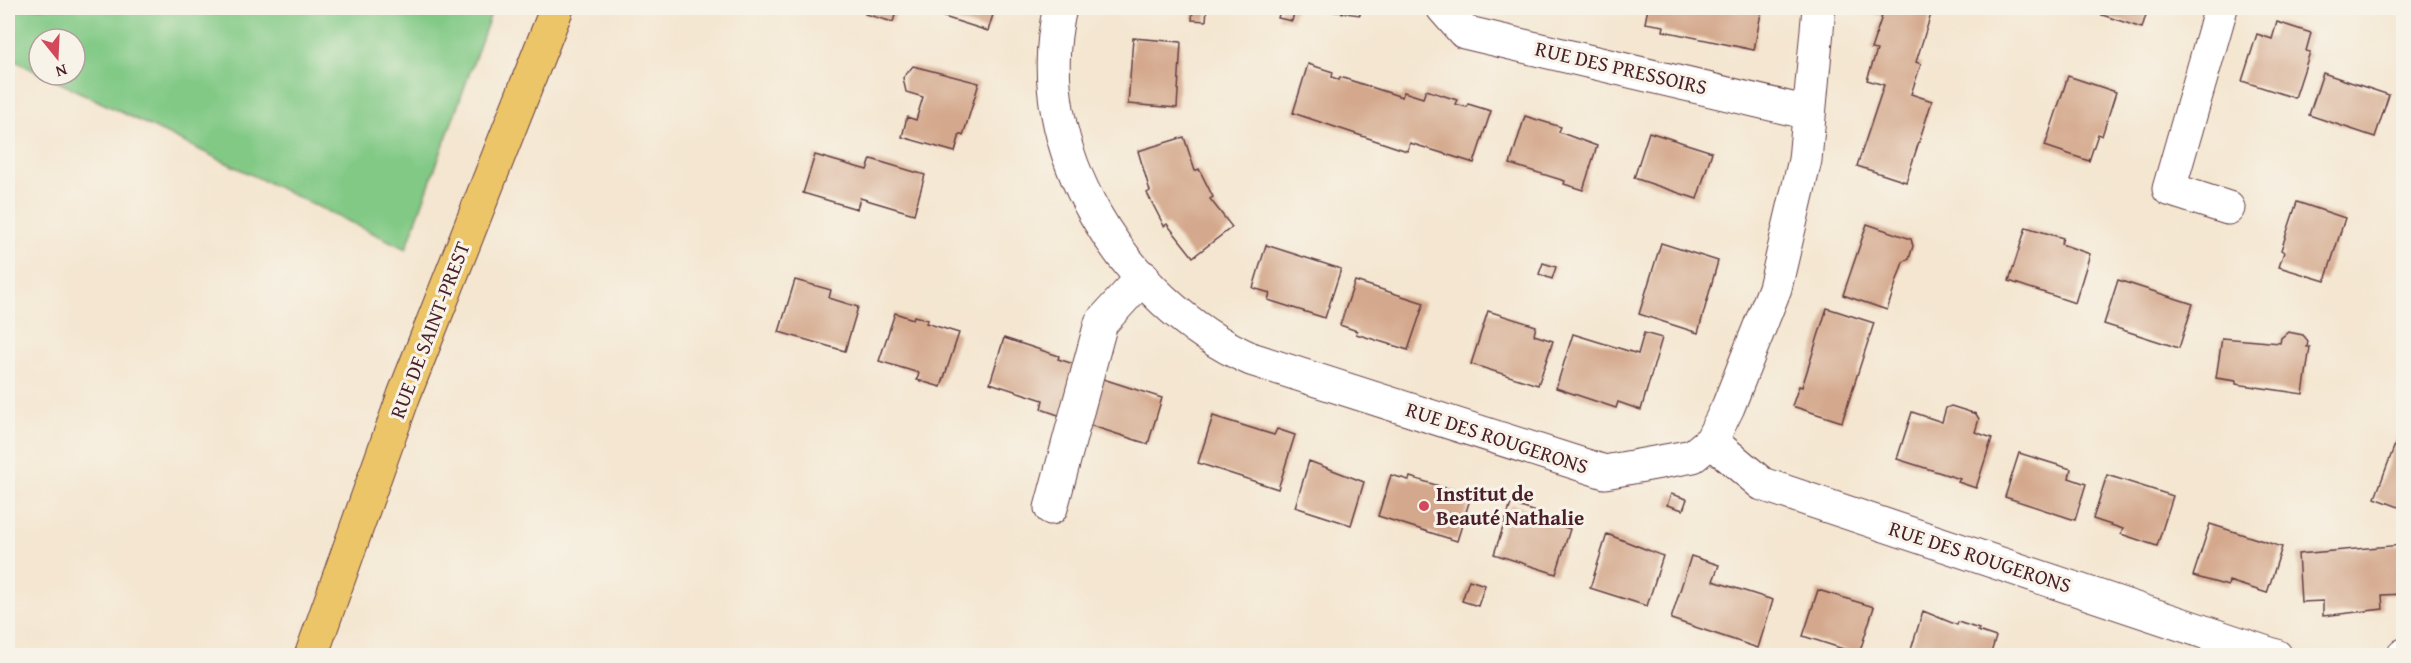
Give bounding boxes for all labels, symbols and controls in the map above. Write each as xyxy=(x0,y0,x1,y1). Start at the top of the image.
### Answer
north arrow xyxy=(27,27,87,87)
street label: RUE DES PRESSOIRS xyxy=(1532,33,1710,102)
text: N xyxy=(53,58,70,84)
street label: RUE DE SAINT-PREST xyxy=(381,237,478,423)
street label: RUE DES ROUGERONS xyxy=(1402,393,1592,482)
place label: Institut de Beauté Nathalie xyxy=(1436,478,1584,533)
marker: Institut de Beauté Nathalie xyxy=(1417,499,1431,513)
street label: RUE DES ROUGERONS xyxy=(1885,512,2075,601)

